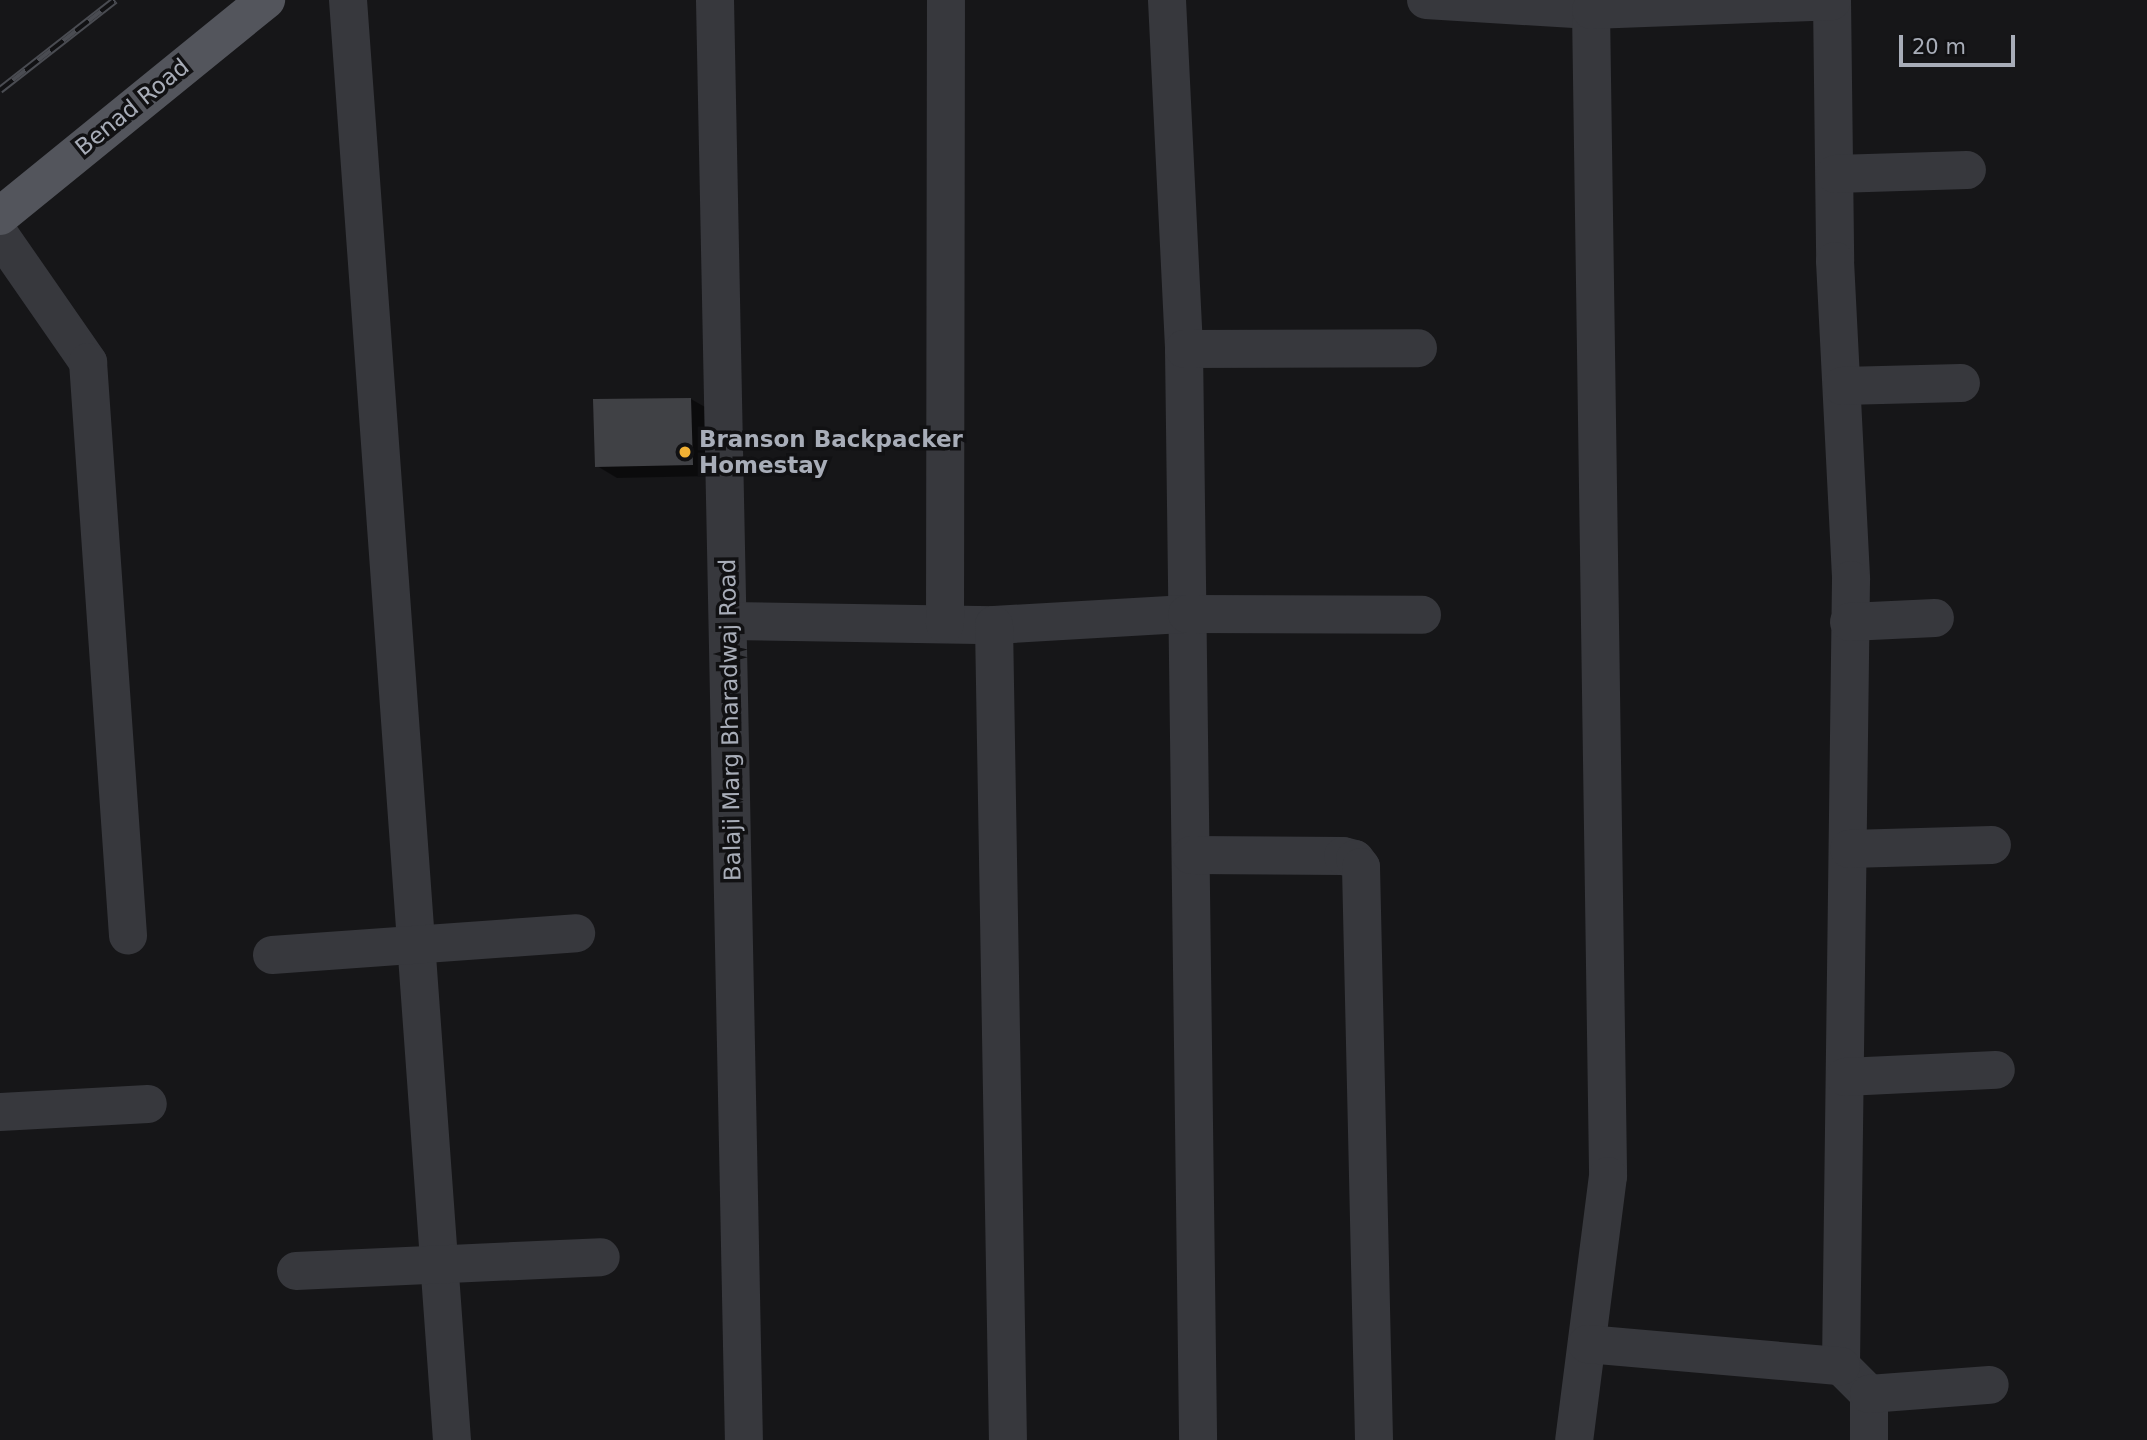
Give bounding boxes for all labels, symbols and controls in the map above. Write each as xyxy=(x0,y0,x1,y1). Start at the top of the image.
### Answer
scale bar xyxy=(1902,21,2018,65)
text: 20 m xyxy=(1912,35,1966,59)
street label: Benad Road xyxy=(70,53,194,161)
place label: Branson Backpacker Homestay xyxy=(699,425,963,479)
marker: Branson Backpacker Homestay xyxy=(677,444,693,460)
street label: Balaji Marg Bharadwaj Road xyxy=(713,559,747,881)

